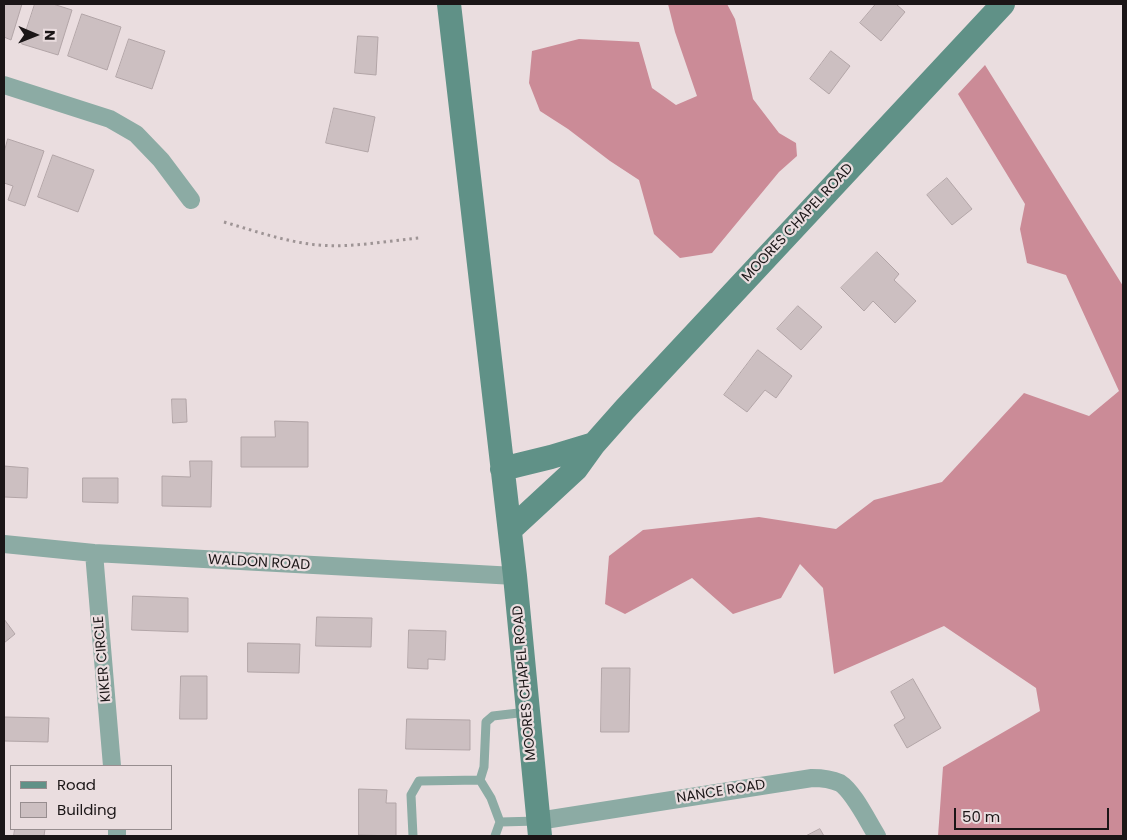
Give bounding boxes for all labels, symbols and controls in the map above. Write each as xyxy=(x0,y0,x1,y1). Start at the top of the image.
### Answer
north arrow xyxy=(10,10,60,60)
text: N xyxy=(40,30,60,41)
street label: MOORES CHAPEL ROAD xyxy=(739,160,857,286)
street label: WALDON ROAD xyxy=(207,552,311,574)
street label: MOORES CHAPEL ROAD xyxy=(510,605,540,761)
street label: KIKER CIRCLE xyxy=(91,615,115,703)
legend xyxy=(10,765,172,830)
text: Road xyxy=(57,774,96,795)
street label: NANCE ROAD xyxy=(675,777,767,807)
scale bar xyxy=(957,798,1112,830)
text: Building xyxy=(57,799,117,820)
text: 50 m xyxy=(962,806,1000,827)

